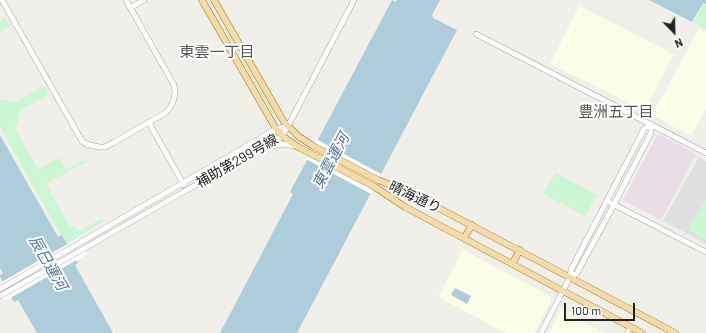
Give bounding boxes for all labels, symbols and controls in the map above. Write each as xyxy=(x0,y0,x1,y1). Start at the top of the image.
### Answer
north arrow xyxy=(654,12,694,52)
text: N xyxy=(673,36,685,51)
district label: 東雲一丁目 xyxy=(180,43,254,61)
district label: 豊洲五丁目 xyxy=(579,103,653,121)
water label: 東雲運河 xyxy=(309,130,353,192)
street label: 補助第299号線 xyxy=(193,131,281,191)
street label: 晴海通り xyxy=(386,178,444,216)
water label: 辰巳運河 xyxy=(25,233,71,293)
scale bar xyxy=(566,295,637,321)
text: 100 m xyxy=(571,303,601,317)

